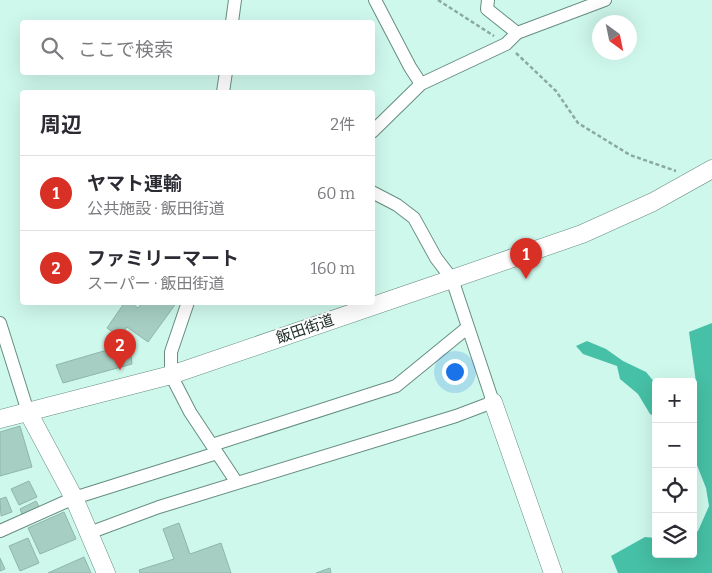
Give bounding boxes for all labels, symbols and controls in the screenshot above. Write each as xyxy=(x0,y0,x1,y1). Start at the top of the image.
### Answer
north arrow xyxy=(592,15,637,60)
search box xyxy=(20,20,375,75)
icon: search xyxy=(38,34,66,62)
text: ここで検索 xyxy=(78,38,173,61)
text: 周辺 xyxy=(40,112,82,138)
text: 2件 xyxy=(330,115,355,134)
text: ヤマト運輸 xyxy=(87,172,182,195)
text: 1 xyxy=(53,184,59,203)
text: 60 m xyxy=(317,184,355,203)
text: 公共施設 · 飯田街道 xyxy=(87,199,225,218)
pin: 1 xyxy=(510,238,542,279)
text: ファミリーマート xyxy=(87,247,239,270)
text: 2 xyxy=(51,259,61,278)
text: 160 m xyxy=(310,259,355,278)
text: スーパー · 飯田街道 xyxy=(87,274,225,293)
street label: 飯田街道 xyxy=(274,311,336,347)
pin: 2 xyxy=(104,329,136,370)
your location xyxy=(442,359,468,385)
map controls xyxy=(652,378,697,558)
button: + xyxy=(652,378,697,423)
button: − xyxy=(652,423,697,468)
button: locate xyxy=(652,468,697,513)
button: layers xyxy=(652,513,697,558)

